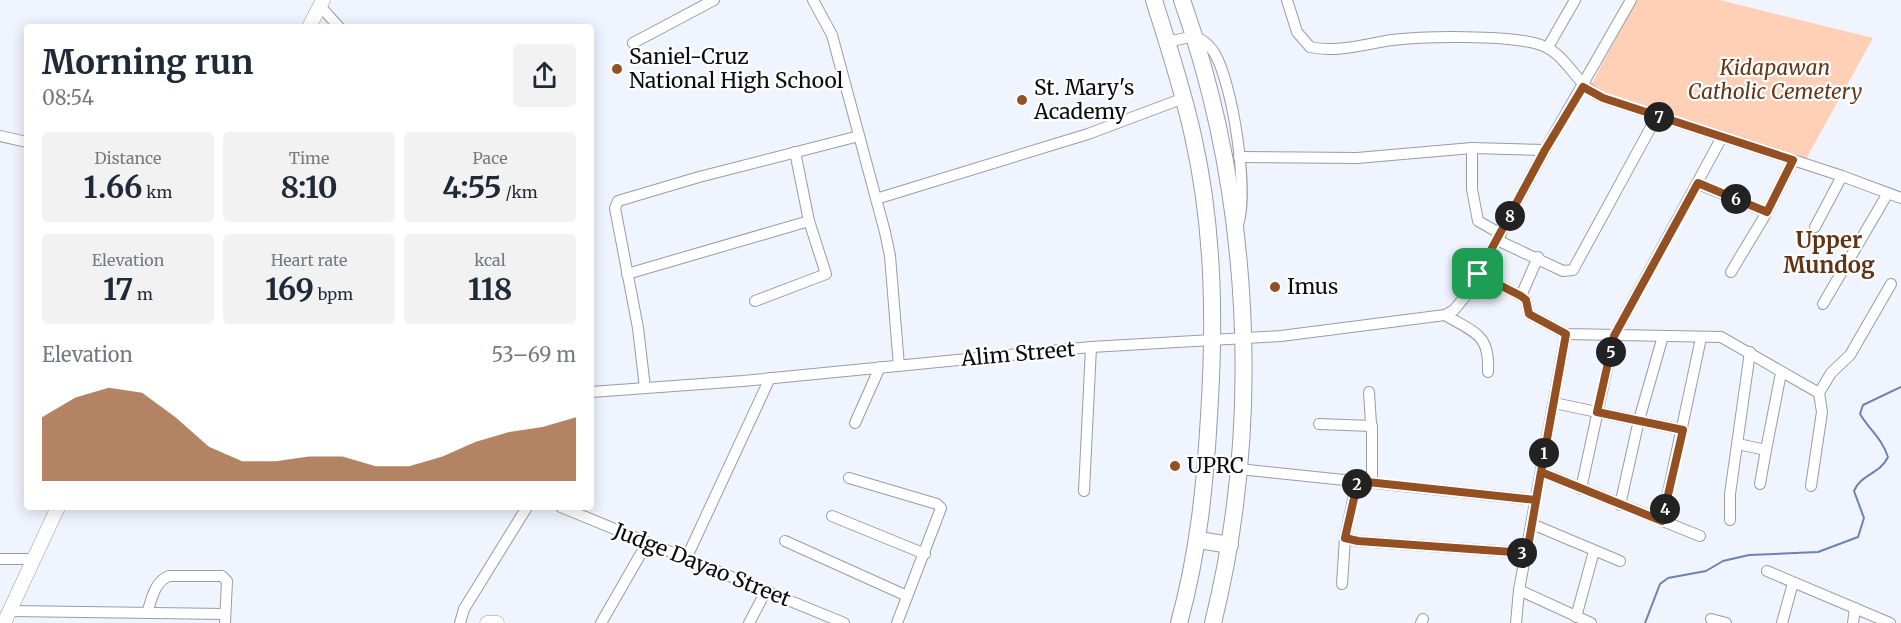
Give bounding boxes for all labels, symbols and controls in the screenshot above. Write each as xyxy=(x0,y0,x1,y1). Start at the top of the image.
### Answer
text: Morning run xyxy=(42,42,253,83)
place label: Saniel-Cruz National High School xyxy=(629,43,844,94)
button: share xyxy=(513,44,576,107)
park label: Kidapawan Catholic Cemetery xyxy=(1688,54,1862,105)
marker: Saniel-Cruz National High School xyxy=(610,62,624,76)
place label: St. Mary's Academy xyxy=(1033,74,1134,125)
text: 08:54 xyxy=(42,85,94,110)
marker: St. Mary's Academy xyxy=(1015,93,1029,107)
pin: 7 xyxy=(1644,102,1674,132)
text: 7 xyxy=(1654,107,1664,127)
text: Distance xyxy=(95,148,161,168)
text: Time xyxy=(289,148,329,168)
text: Pace xyxy=(473,148,508,168)
text: 1.66 xyxy=(84,168,143,206)
text: 8:10 xyxy=(280,168,338,206)
text: 4:55 xyxy=(442,168,502,206)
text: km xyxy=(143,182,172,202)
text: /km xyxy=(502,182,538,202)
pin: 6 xyxy=(1721,184,1751,214)
text: 6 xyxy=(1731,189,1741,209)
pin: 8 xyxy=(1495,201,1525,231)
text: 8 xyxy=(1505,206,1515,226)
district label: Upper Mundog xyxy=(1783,226,1875,279)
pin xyxy=(1452,248,1503,299)
text: Elevation xyxy=(92,250,164,270)
text: Heart rate xyxy=(271,250,347,270)
text: kcal xyxy=(474,250,506,270)
icon: arrive xyxy=(1461,257,1494,290)
text: 17 xyxy=(103,270,133,308)
text: 169 xyxy=(265,270,314,308)
text: 118 xyxy=(468,270,512,308)
place label: Imus xyxy=(1287,273,1338,300)
marker: Imus xyxy=(1268,280,1282,294)
text: m xyxy=(133,284,153,304)
text: bpm xyxy=(314,284,353,304)
street label: Alim Street xyxy=(959,335,1076,372)
pin: 5 xyxy=(1596,337,1626,367)
text: Elevation xyxy=(42,342,133,367)
text: 53–69 m xyxy=(491,342,576,367)
text: 5 xyxy=(1606,342,1616,362)
pin: 1 xyxy=(1529,438,1559,468)
text: 1 xyxy=(1540,443,1548,463)
place label: UPRC xyxy=(1187,452,1244,479)
marker: UPRC xyxy=(1168,459,1182,473)
pin: 2 xyxy=(1342,469,1372,499)
text: 2 xyxy=(1352,474,1362,494)
pin: 4 xyxy=(1650,494,1680,524)
text: 4 xyxy=(1660,499,1670,519)
street label: Judge Dayao Street xyxy=(609,516,795,612)
pin: 3 xyxy=(1507,538,1537,568)
text: 3 xyxy=(1517,543,1527,563)

